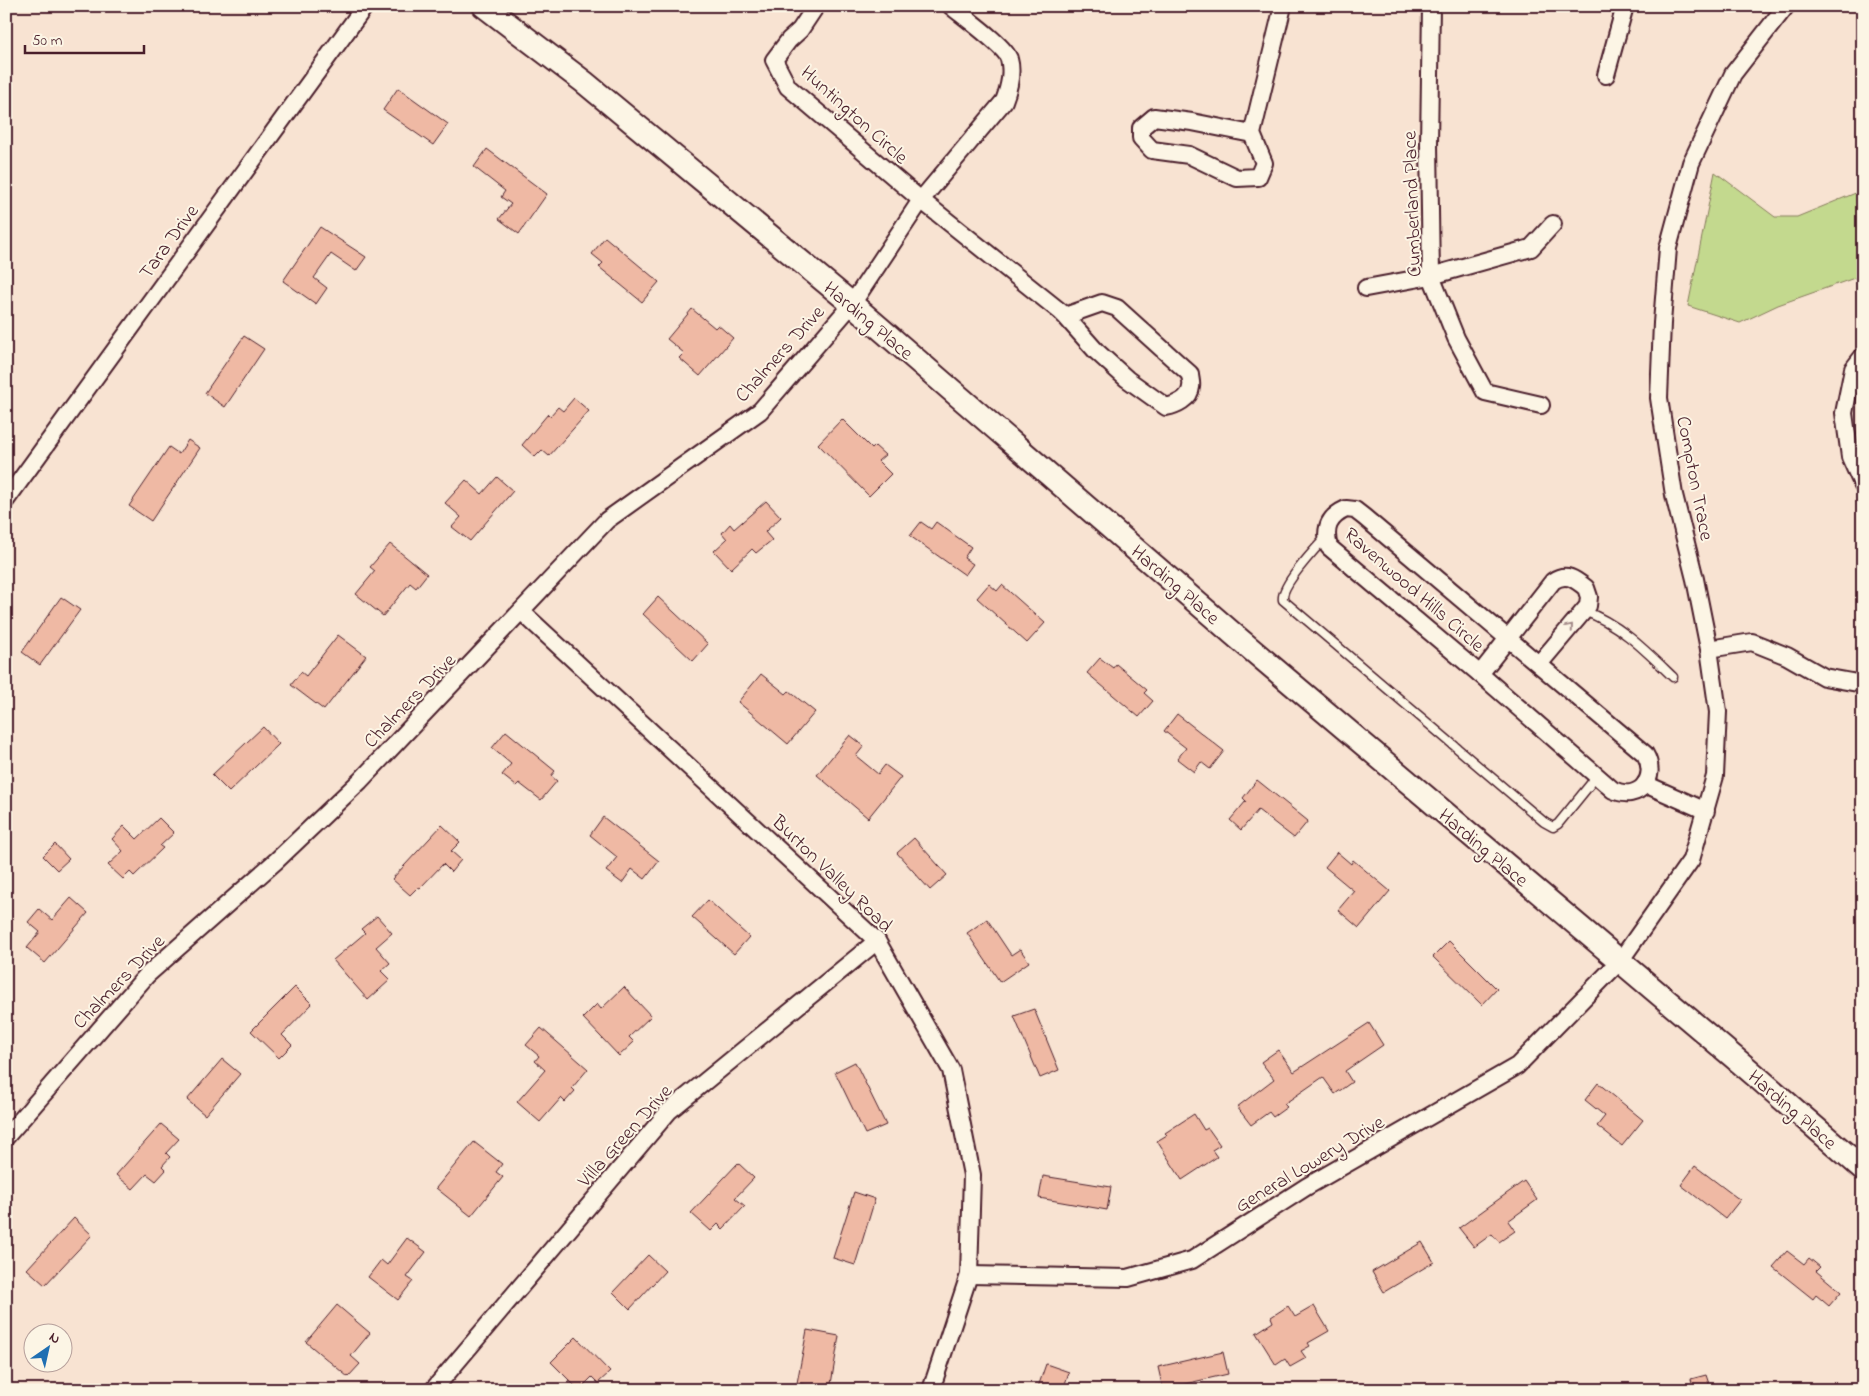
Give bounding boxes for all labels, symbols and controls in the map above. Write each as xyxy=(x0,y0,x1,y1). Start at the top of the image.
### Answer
scale bar xyxy=(25,22,144,54)
text: 50 m xyxy=(32,30,63,52)
street label: Huntington Circle xyxy=(792,60,914,173)
street label: Cumberland Place xyxy=(1396,130,1431,277)
street label: Tara Drive xyxy=(133,199,207,286)
street label: Harding Place xyxy=(815,276,919,369)
street label: Chalmers Drive xyxy=(729,300,833,410)
street label: Compton Trace xyxy=(1667,414,1720,543)
street label: Ravenwood Hills Circle xyxy=(1337,522,1490,660)
street label: Harding Place xyxy=(1123,539,1225,634)
one-way arrow xyxy=(1565,624,1574,633)
street label: Chalmers Drive xyxy=(358,648,464,756)
street label: Harding Place xyxy=(1430,803,1534,896)
street label: Burton Valley Road xyxy=(763,809,898,940)
street label: Chalmers Drive xyxy=(67,929,173,1037)
street label: Harding Place xyxy=(1740,1064,1842,1159)
street label: Villa Green Drive xyxy=(571,1079,680,1195)
street label: General Lowery Drive xyxy=(1230,1109,1390,1221)
north arrow xyxy=(22,1324,72,1374)
text: N xyxy=(45,1327,64,1350)

